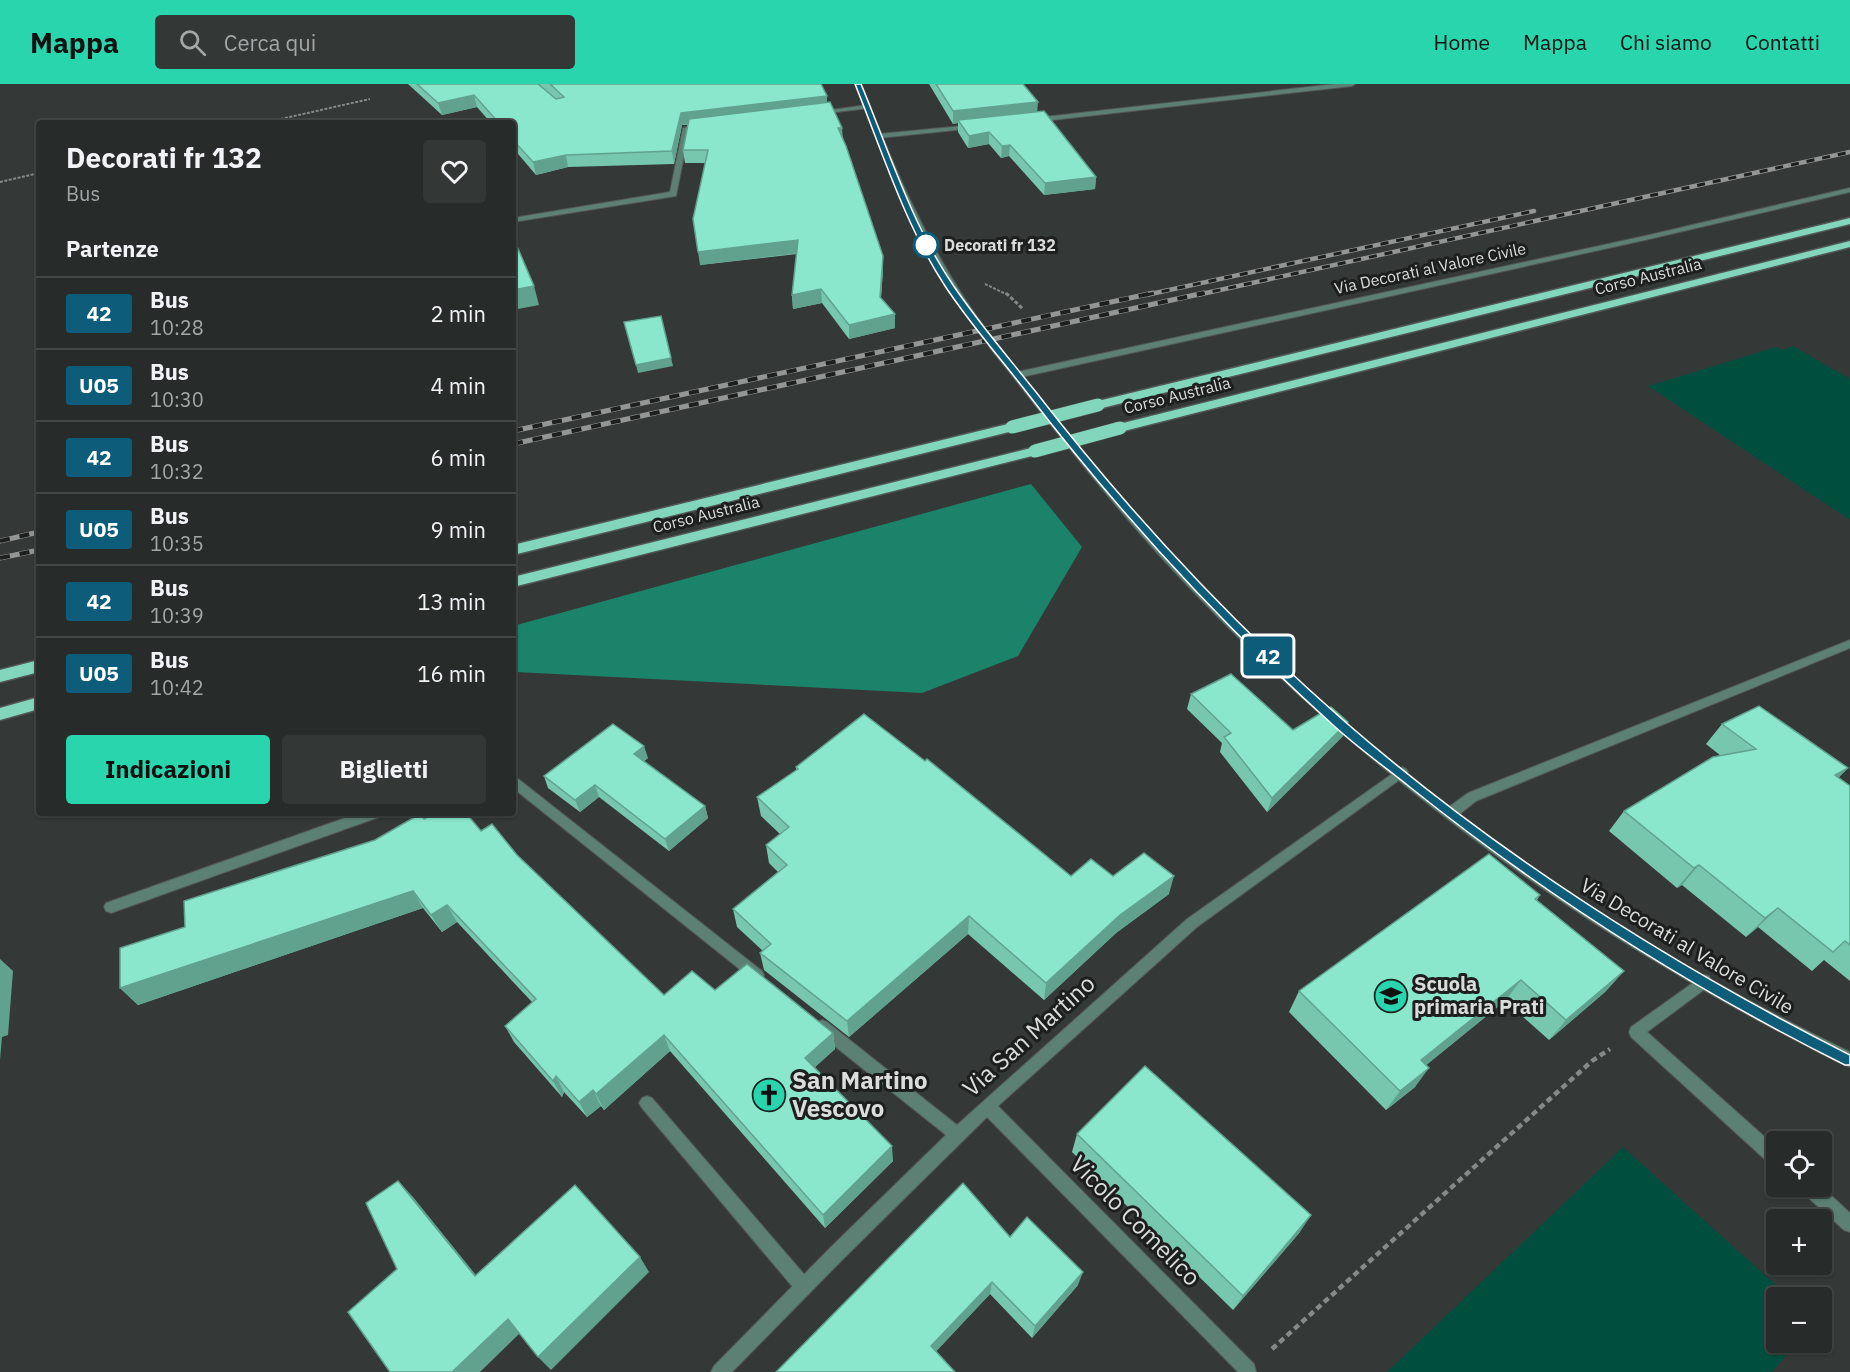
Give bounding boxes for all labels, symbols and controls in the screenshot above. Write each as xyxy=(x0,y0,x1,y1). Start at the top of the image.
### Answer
search box xyxy=(155,15,575,69)
text: Mappa xyxy=(30,24,119,61)
icon: search xyxy=(176,26,209,59)
text: Cerca qui xyxy=(224,28,316,57)
text: Home xyxy=(1434,28,1490,56)
text: Mappa xyxy=(1523,28,1587,56)
text: Chi siamo xyxy=(1620,28,1712,56)
text: Contatti xyxy=(1745,28,1820,56)
text: Decorati fr 132 xyxy=(66,139,262,176)
button: heart xyxy=(423,140,486,203)
text: Bus xyxy=(66,180,100,207)
marker: Decorati fr 132 xyxy=(913,232,939,258)
text: Partenze xyxy=(66,234,159,263)
place label: Decorati fr 132 xyxy=(944,235,1056,255)
street label: Via Decorati al Valore Civile xyxy=(1332,238,1528,298)
street label: Corso Australia xyxy=(1593,253,1704,299)
text: Bus xyxy=(150,285,189,314)
text: 42 xyxy=(86,299,112,327)
text: 2 min xyxy=(430,299,486,328)
text: 10:28 xyxy=(150,314,204,341)
text: Bus xyxy=(150,357,189,386)
text: U05 xyxy=(79,371,119,399)
text: 4 min xyxy=(430,371,486,400)
street label: Corso Australia xyxy=(1122,372,1233,418)
text: 10:30 xyxy=(150,386,204,413)
text: Bus xyxy=(150,429,189,458)
text: 42 xyxy=(86,443,112,471)
text: 6 min xyxy=(430,443,486,472)
text: 10:32 xyxy=(150,458,204,485)
street label: Corso Australia xyxy=(651,491,762,537)
text: Bus xyxy=(150,501,189,530)
text: U05 xyxy=(79,515,119,543)
text: 9 min xyxy=(430,515,486,544)
text: 10:35 xyxy=(150,530,204,557)
text: Bus xyxy=(150,573,189,602)
text: 42 xyxy=(86,587,112,615)
text: 13 min xyxy=(417,587,486,616)
text: 10:39 xyxy=(150,602,204,629)
line badge: 42 xyxy=(1241,636,1295,676)
text: 42 xyxy=(1255,642,1281,670)
text: Bus xyxy=(150,645,189,674)
text: U05 xyxy=(79,659,119,687)
text: 16 min xyxy=(417,659,486,688)
text: 10:42 xyxy=(150,674,204,701)
button: Indicazioni xyxy=(66,735,270,804)
button: Biglietti xyxy=(282,735,486,804)
street label: Via Decorati al Valore Civile xyxy=(1576,871,1799,1020)
street label: Via San Martino xyxy=(955,967,1101,1103)
place label: Scuola primaria Prati xyxy=(1414,970,1544,1020)
school or university icon: Scuola primaria Prati xyxy=(1373,978,1409,1014)
place label: San Martino Vescovo xyxy=(792,1064,928,1124)
church icon: San Martino Vescovo xyxy=(751,1077,787,1113)
map controls xyxy=(1766,1131,1832,1353)
button: locate xyxy=(1766,1131,1832,1197)
street label: Vicolo Comelico xyxy=(1064,1148,1208,1292)
button: + xyxy=(1766,1209,1832,1275)
button: − xyxy=(1766,1287,1832,1353)

